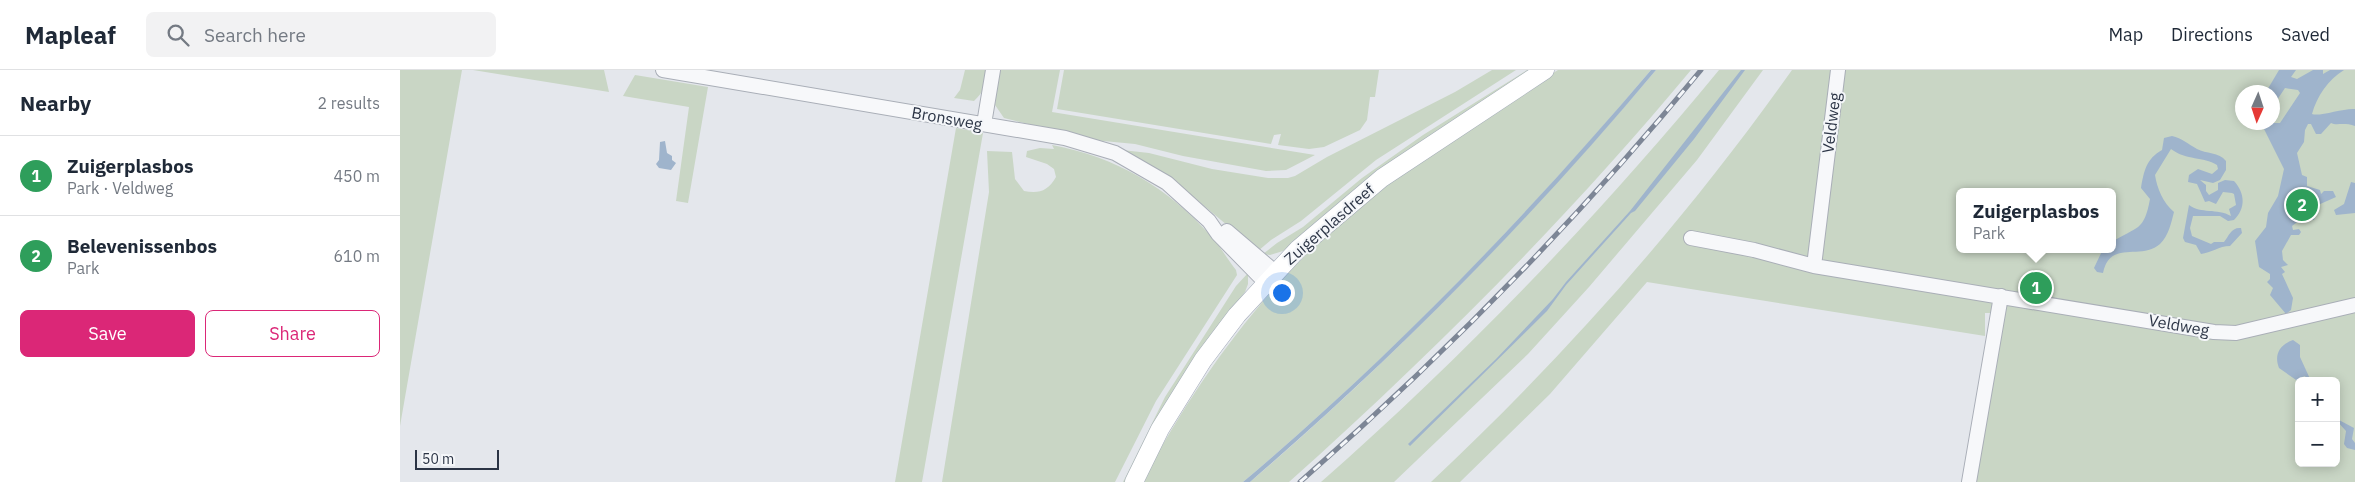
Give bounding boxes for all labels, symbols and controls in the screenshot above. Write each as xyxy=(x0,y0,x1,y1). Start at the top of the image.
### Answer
search box xyxy=(146,12,496,57)
text: Mapleaf xyxy=(25,19,116,51)
icon: search xyxy=(164,21,192,49)
text: Search here xyxy=(204,23,306,47)
text: Map xyxy=(2108,23,2143,46)
text: Directions xyxy=(2171,23,2253,46)
text: Saved xyxy=(2281,23,2330,46)
north arrow xyxy=(2235,85,2280,130)
text: Nearby xyxy=(20,89,91,117)
street label: Veldweg xyxy=(1817,91,1845,155)
text: 2 results xyxy=(317,93,380,113)
street label: Bronsweg xyxy=(910,102,984,134)
text: Zuigerplasbos xyxy=(67,154,193,178)
text: 1 xyxy=(31,166,41,186)
text: 450 m xyxy=(333,166,380,186)
text: Park · Veldweg xyxy=(67,178,173,198)
street label: Zuigerplasdreef xyxy=(1280,179,1378,269)
pin: 2 xyxy=(2286,186,2318,224)
popup xyxy=(1956,188,2116,253)
text: Zuigerplasbos xyxy=(1973,199,2099,223)
text: Park xyxy=(1973,223,2005,243)
text: Belevenissenbos xyxy=(67,234,217,258)
text: 2 xyxy=(31,246,41,266)
text: 610 m xyxy=(333,246,380,266)
text: Park xyxy=(67,258,99,278)
pin: 1 xyxy=(2020,269,2052,307)
your location xyxy=(1269,280,1295,306)
button: Save xyxy=(20,310,195,357)
button: Share xyxy=(205,310,380,357)
street label: Veldweg xyxy=(2147,310,2211,340)
map controls xyxy=(2295,377,2340,467)
button: + xyxy=(2295,377,2340,422)
button: − xyxy=(2295,422,2340,467)
scale bar xyxy=(415,447,499,470)
text: 50 m xyxy=(422,450,454,468)

